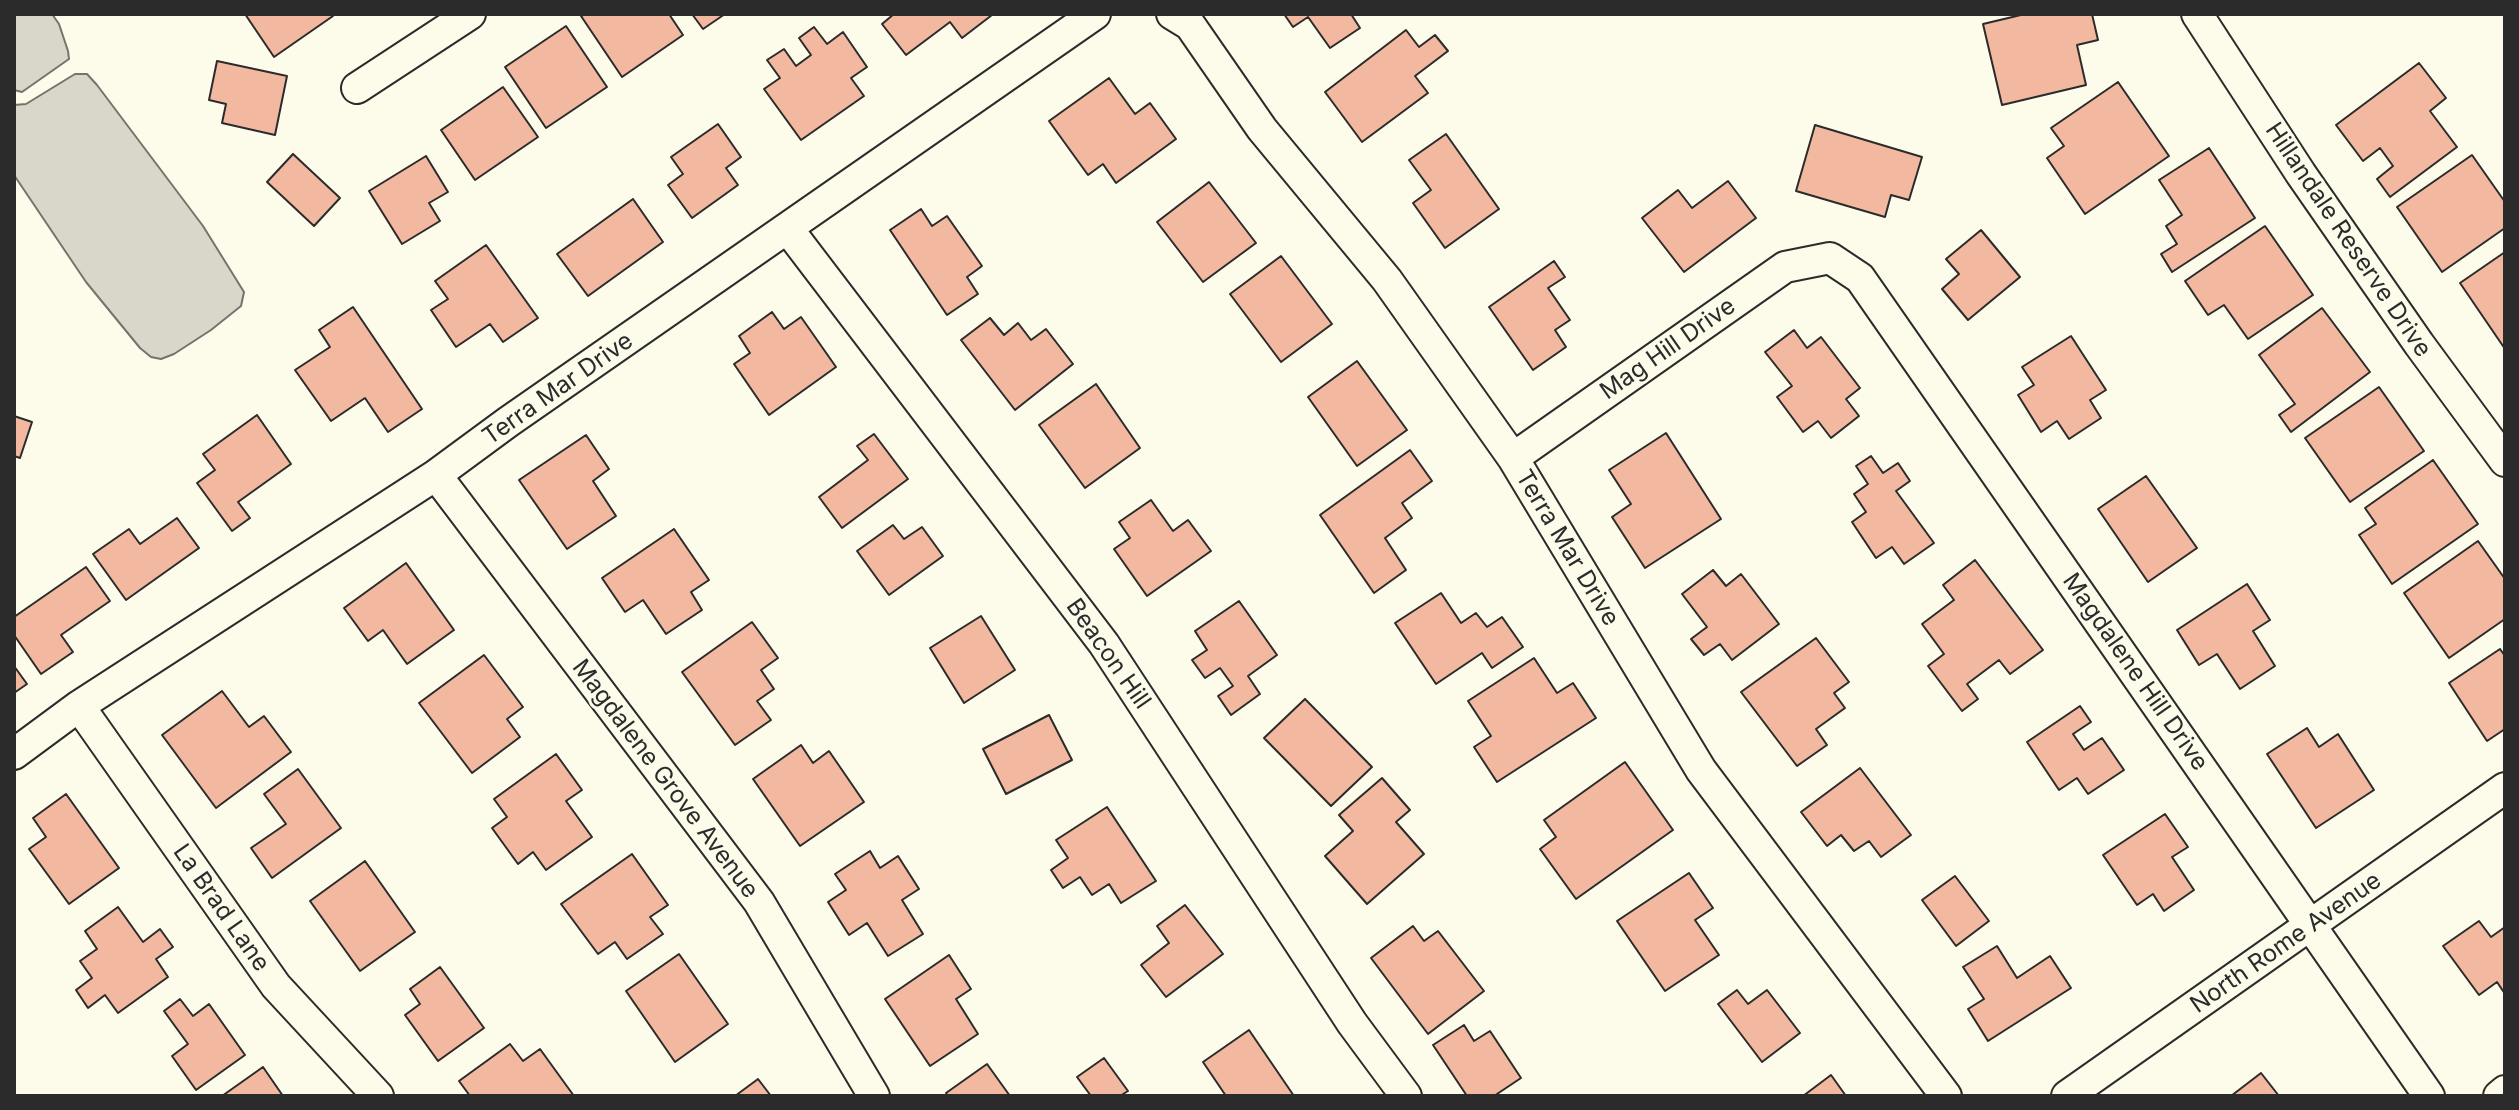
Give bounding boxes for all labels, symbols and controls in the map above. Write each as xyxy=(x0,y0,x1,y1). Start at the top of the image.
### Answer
street label: Hillandale Reserve Drive xyxy=(2259,117,2437,363)
street label: Mag Hill Drive xyxy=(1595,292,1741,406)
street label: Terra Mar Drive xyxy=(477,327,639,451)
street label: Terra Mar Drive xyxy=(1509,465,1625,631)
street label: Magdalene Hill Drive xyxy=(2056,568,2214,776)
street label: Beacon Hill xyxy=(1060,593,1156,715)
street label: Magdalene Grove Avenue xyxy=(566,654,764,904)
street label: La Brad Lane xyxy=(167,839,275,977)
street label: North Rome Avenue xyxy=(2185,866,2387,1020)

